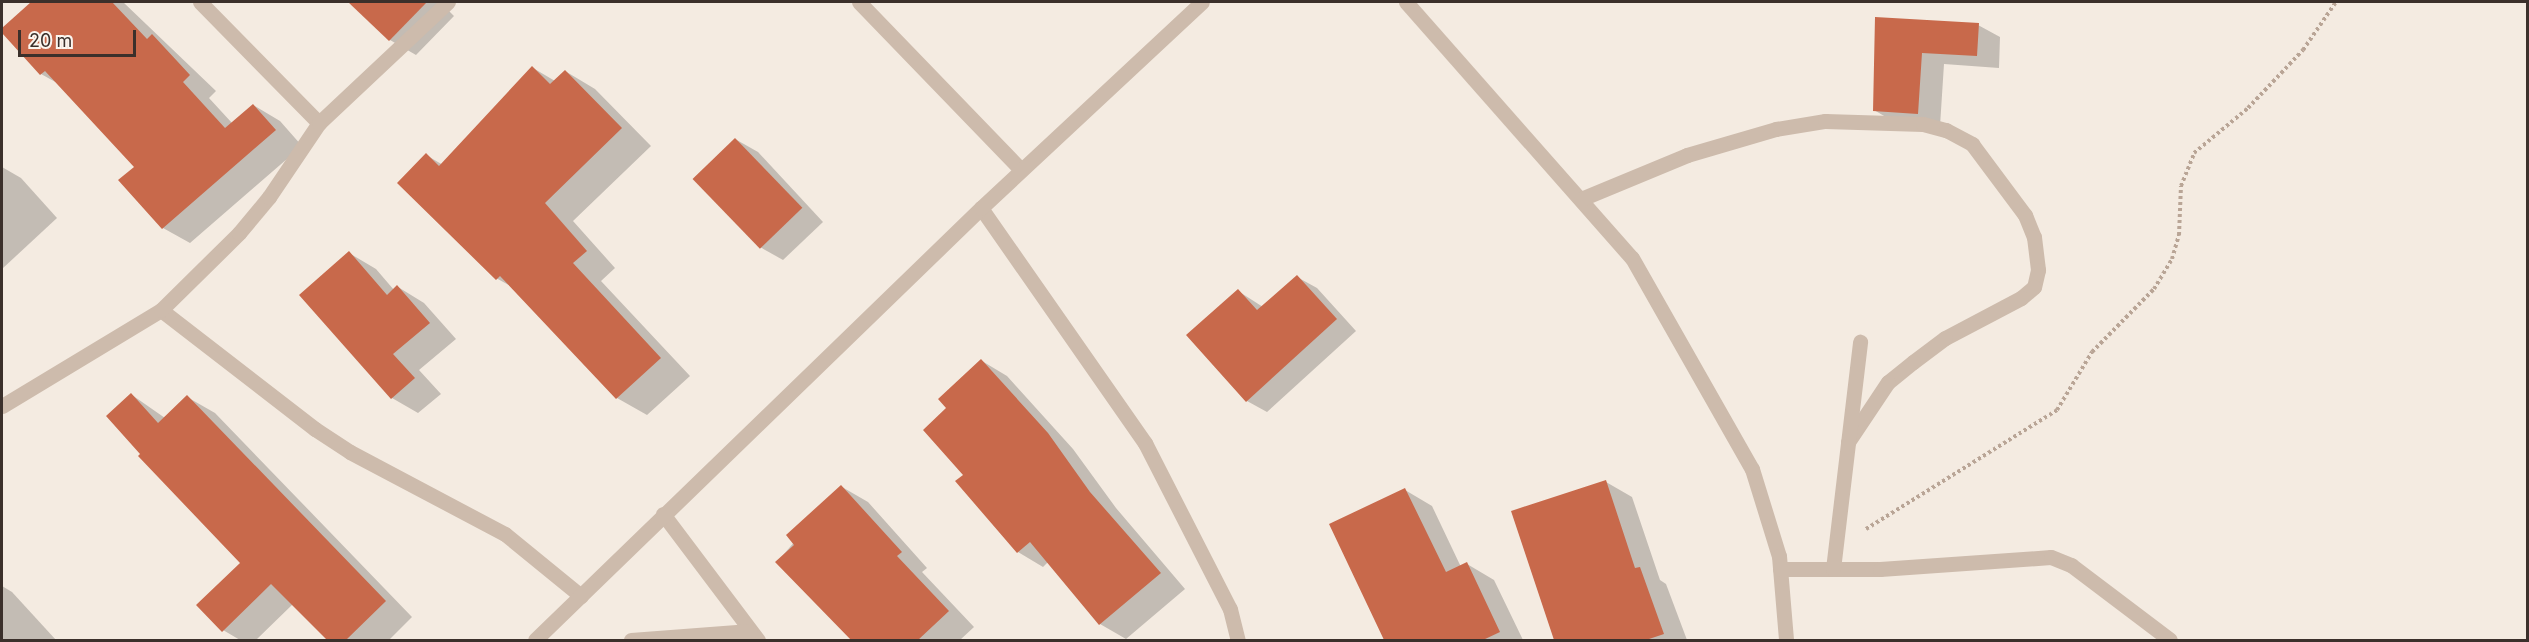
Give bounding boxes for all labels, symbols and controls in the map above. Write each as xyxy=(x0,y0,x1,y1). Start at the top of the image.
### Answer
scale bar xyxy=(21,18,140,56)
text: 20 m xyxy=(29,30,72,51)

